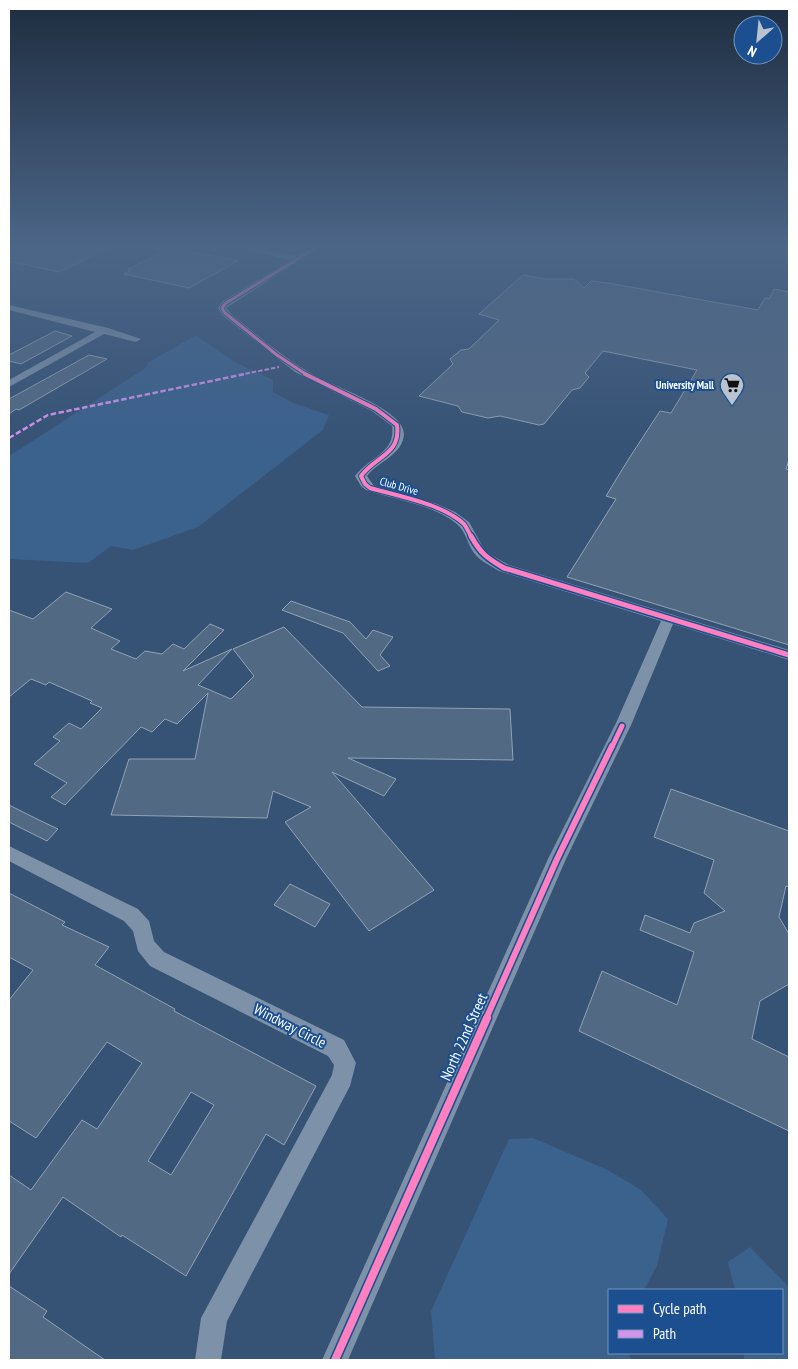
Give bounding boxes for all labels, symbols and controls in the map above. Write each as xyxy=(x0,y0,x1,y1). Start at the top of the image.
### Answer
north arrow xyxy=(733,15,783,65)
text: N xyxy=(745,42,760,61)
supermarket icon: University Mall xyxy=(719,372,745,406)
place label: University Mall xyxy=(656,378,714,392)
street label: Club Drive xyxy=(378,474,420,498)
street label: North 22nd Street xyxy=(436,990,491,1083)
street label: Windway Circle xyxy=(251,999,330,1052)
legend xyxy=(608,1289,783,1354)
text: Cycle path xyxy=(653,1299,706,1318)
text: Path xyxy=(653,1324,676,1343)

